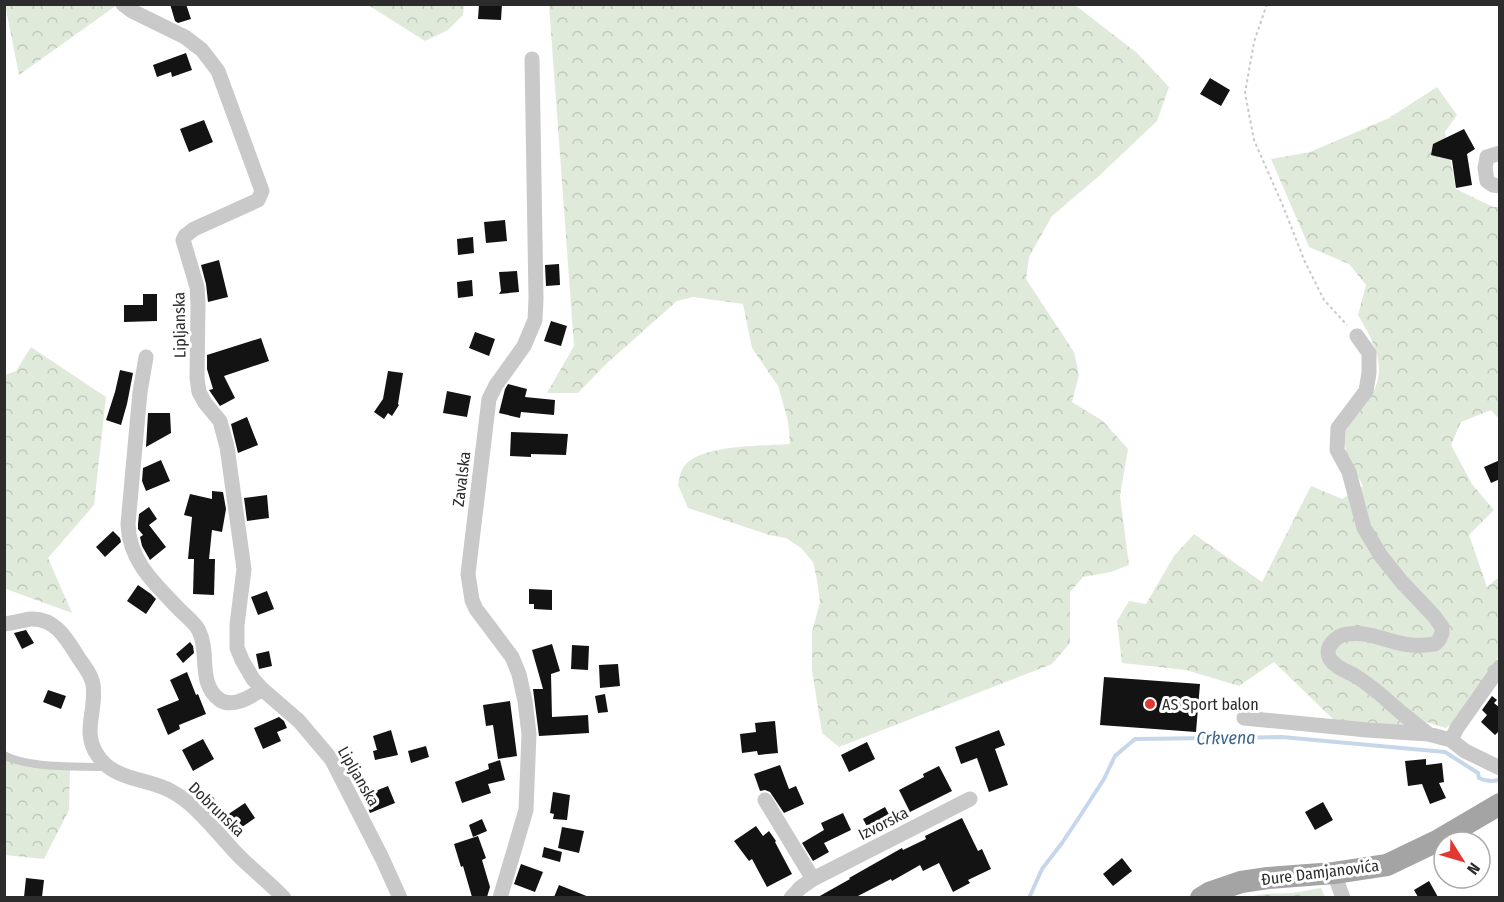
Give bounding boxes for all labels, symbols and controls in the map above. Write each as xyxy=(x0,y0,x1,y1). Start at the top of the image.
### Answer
street label: Lipljanska xyxy=(169,292,190,358)
street label: Zavalska xyxy=(449,450,474,508)
place label: AS Sport balon xyxy=(1162,695,1259,714)
marker: AS Sport balon xyxy=(1143,697,1157,711)
water label: Crkvena xyxy=(1196,726,1256,750)
street label: Lipljanska xyxy=(334,743,383,810)
street label: Dobrunska xyxy=(185,778,249,841)
street label: Izvorska xyxy=(855,803,911,844)
north arrow xyxy=(1432,830,1492,890)
street label: Đure Damjanovića xyxy=(1260,856,1380,889)
text: N xyxy=(1463,859,1484,878)

